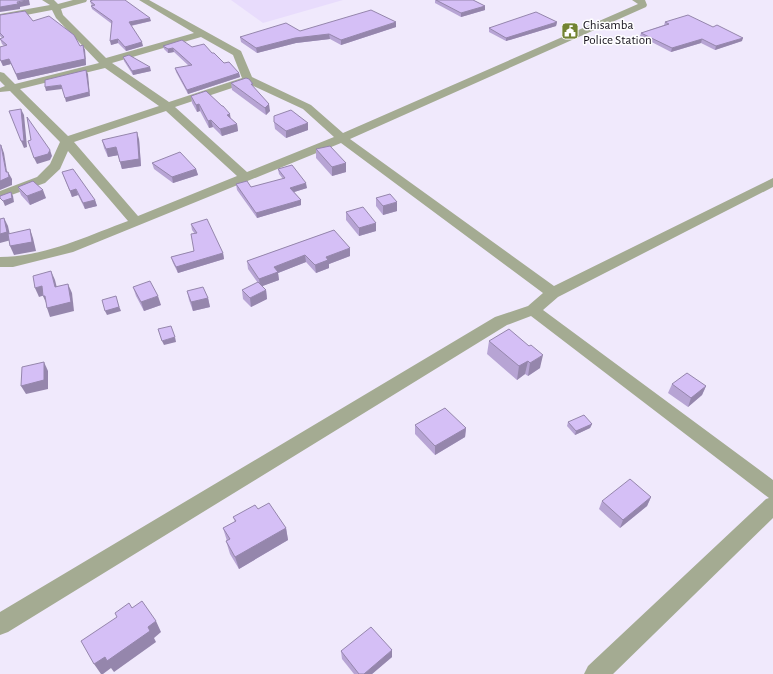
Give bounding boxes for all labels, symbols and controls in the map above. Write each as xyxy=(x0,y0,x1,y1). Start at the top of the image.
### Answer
place label: Chisamba Police Station xyxy=(583,19,652,47)
public building icon: Chisamba Police Station xyxy=(560,21,580,41)

